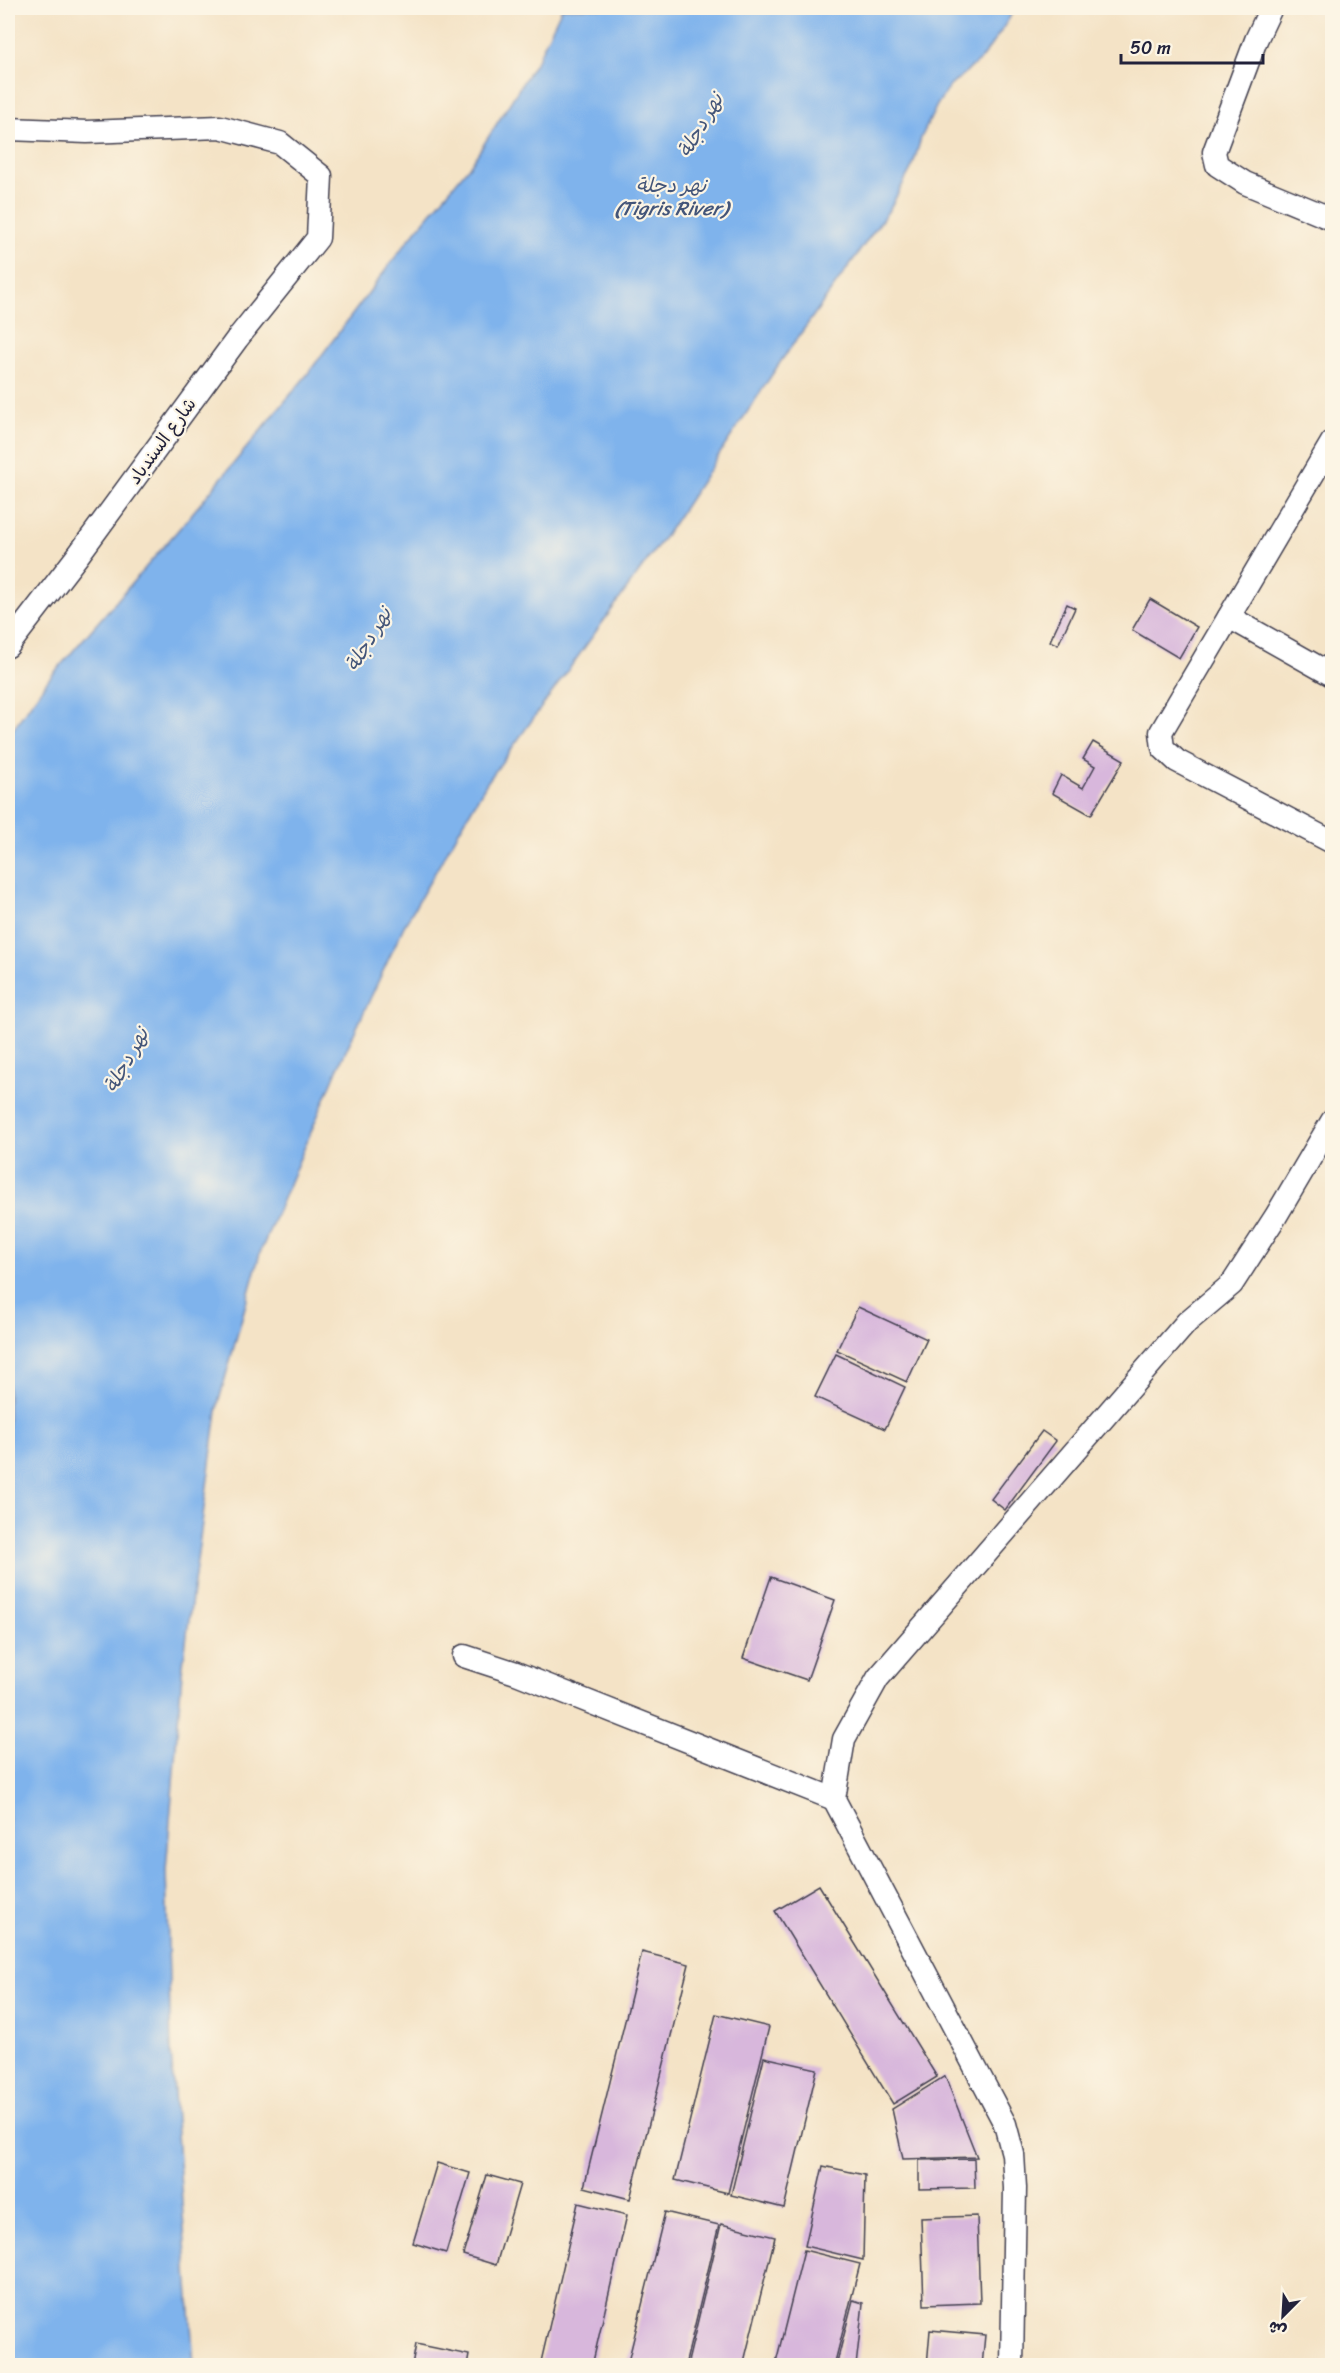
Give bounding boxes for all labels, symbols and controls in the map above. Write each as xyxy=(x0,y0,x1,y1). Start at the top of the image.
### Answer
scale bar xyxy=(1121,27,1264,65)
text: 50 m xyxy=(1130,32,1171,64)
water label: نهر دجلة xyxy=(668,84,734,164)
water label: نهر دجلة (Tigris River) xyxy=(614,168,732,226)
street label: شارع السندباد xyxy=(119,391,205,491)
water label: نهر دجلة xyxy=(335,598,403,678)
water label: نهر دجلة xyxy=(94,1019,160,1099)
north arrow xyxy=(1253,2286,1313,2346)
text: ش xyxy=(1263,2312,1291,2346)

